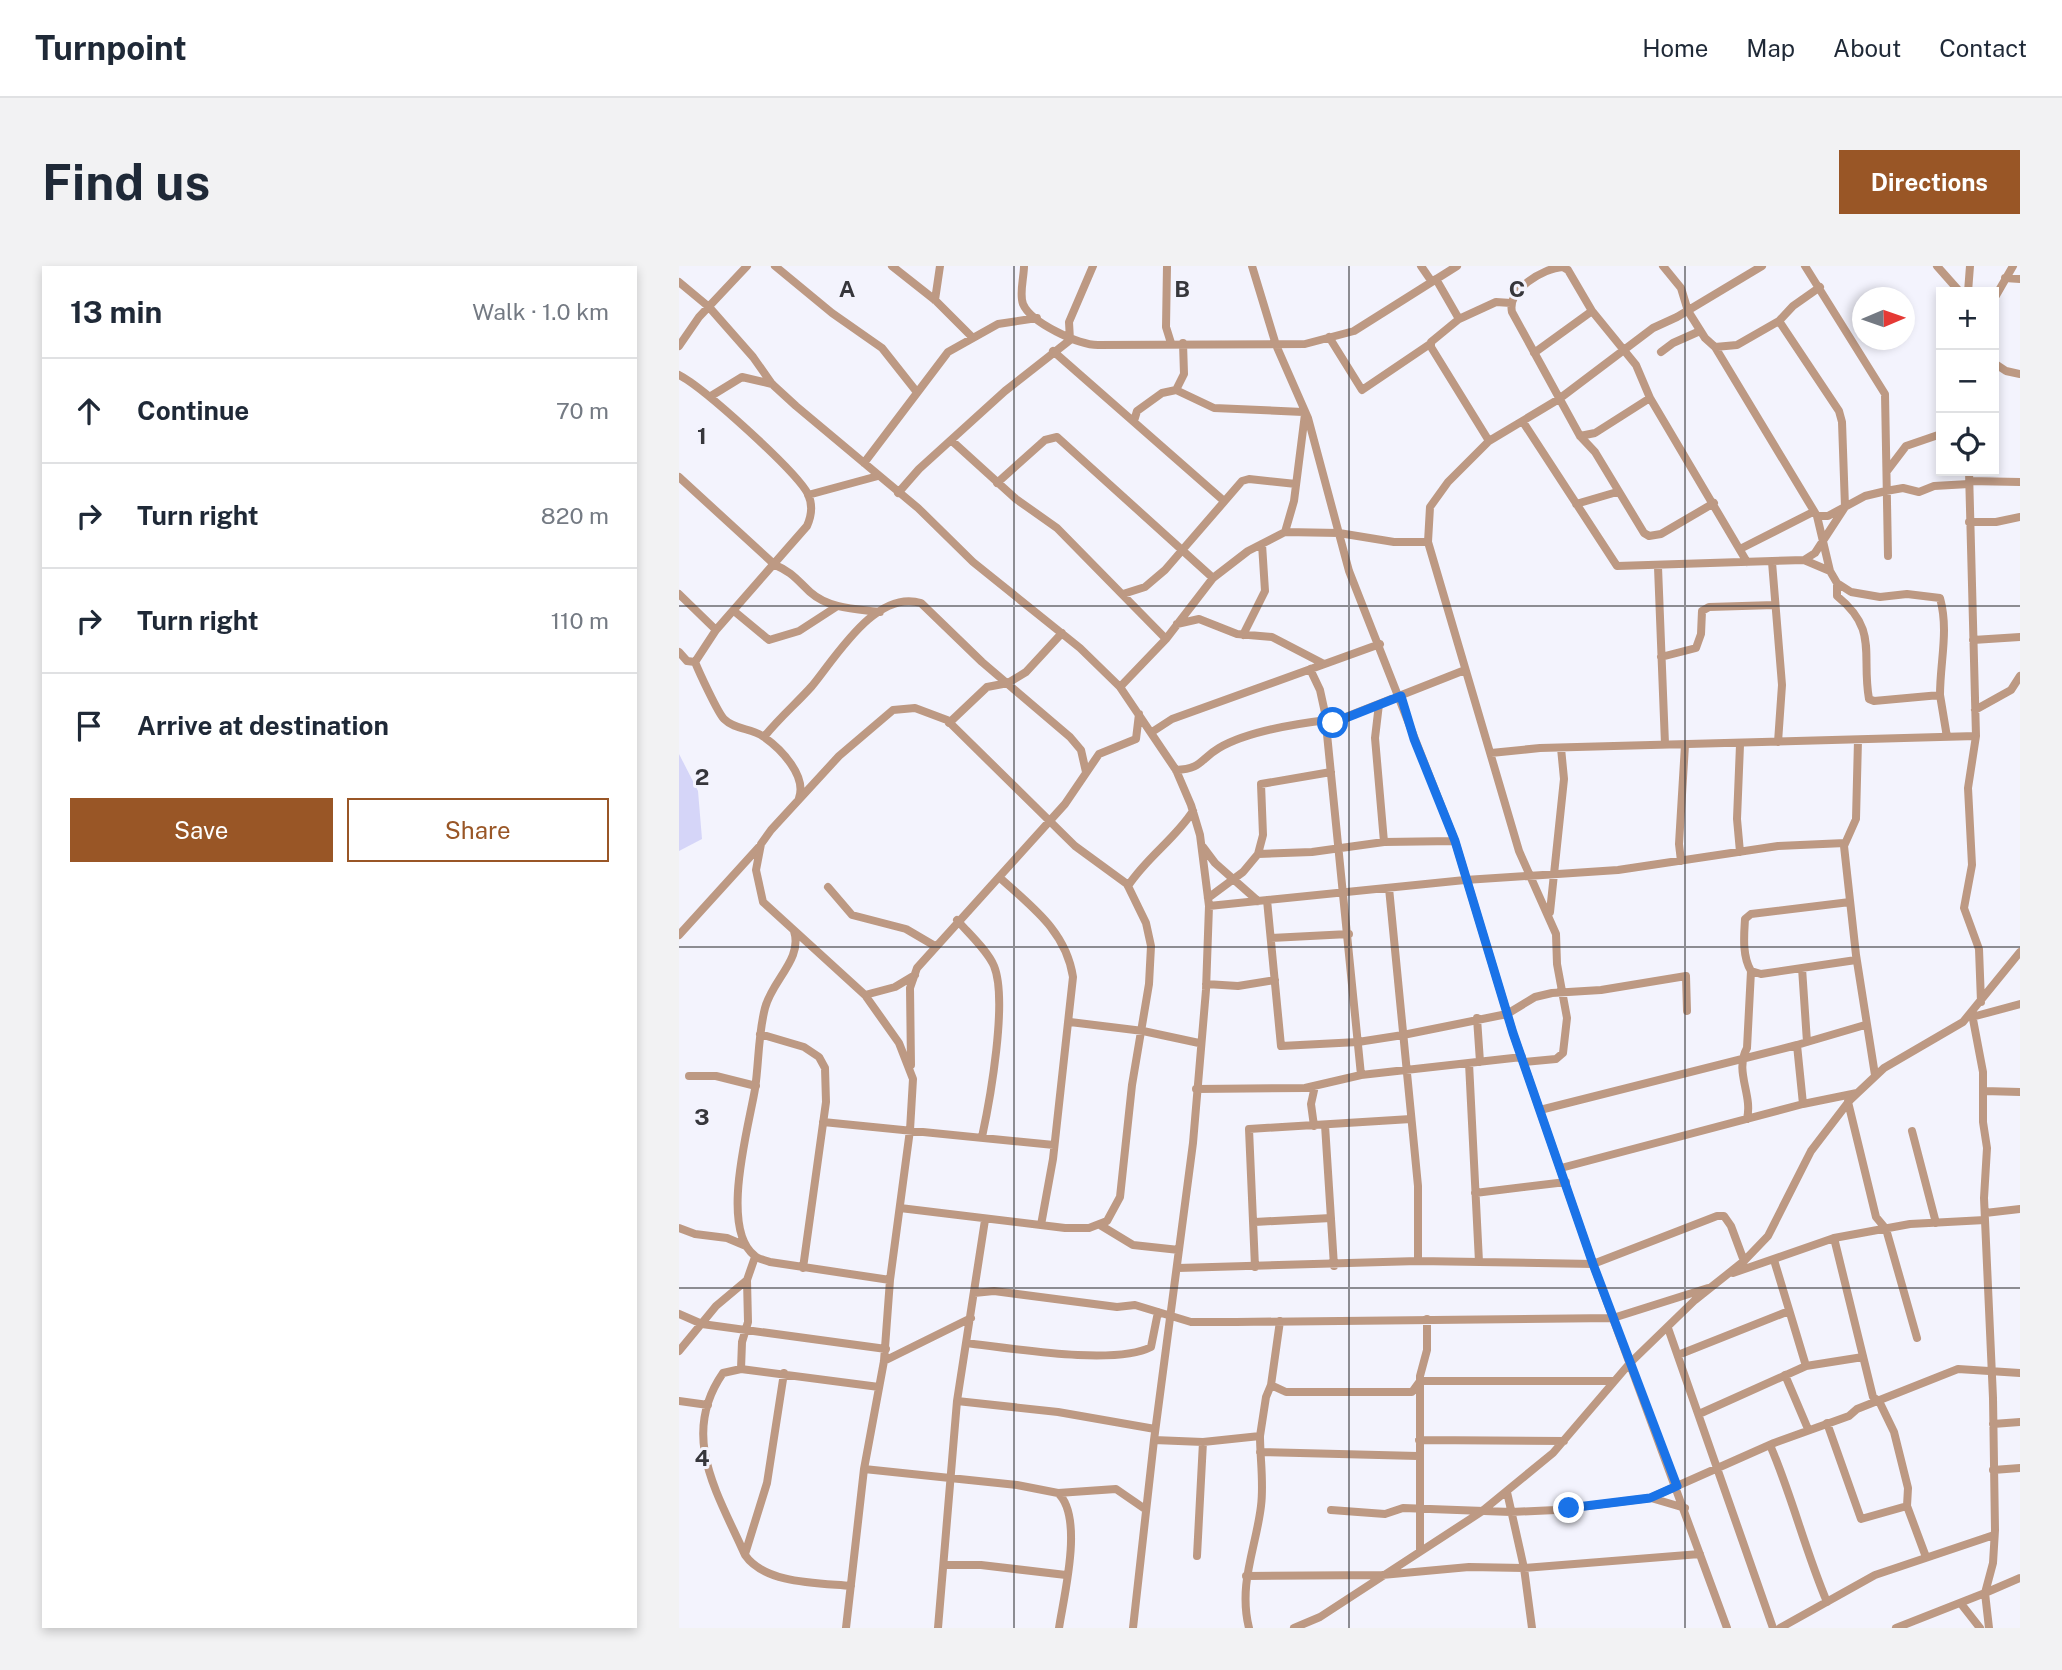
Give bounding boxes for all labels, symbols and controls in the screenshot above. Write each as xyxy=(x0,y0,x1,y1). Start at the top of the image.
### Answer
text: Turnpoint xyxy=(35,29,187,67)
text: Home xyxy=(1642,34,1708,62)
text: Map xyxy=(1746,34,1795,62)
text: About xyxy=(1833,34,1901,62)
text: Contact xyxy=(1939,34,2027,62)
button: Directions xyxy=(1839,150,2020,214)
text: Find us xyxy=(42,153,210,211)
text: A xyxy=(839,275,856,302)
text: B xyxy=(1174,275,1190,302)
text: C xyxy=(1509,275,1525,302)
north arrow xyxy=(1852,287,1915,350)
map controls xyxy=(1936,287,1999,476)
button: + xyxy=(1936,287,1999,350)
text: 13 min xyxy=(70,294,162,330)
text: Walk · 1.0 km xyxy=(472,298,609,325)
button: − xyxy=(1936,350,1999,413)
icon: ahead xyxy=(70,392,108,430)
text: Continue xyxy=(137,395,249,426)
text: 70 m xyxy=(556,397,609,424)
button: locate xyxy=(1936,413,1999,476)
text: 1 xyxy=(697,422,707,449)
icon: right xyxy=(70,497,108,535)
text: Turn right xyxy=(137,500,259,531)
text: 820 m xyxy=(541,502,609,529)
icon: right xyxy=(70,602,108,640)
text: Turn right xyxy=(137,605,259,636)
text: 110 m xyxy=(551,607,609,634)
icon: arrive xyxy=(70,707,108,745)
route start xyxy=(1317,707,1348,738)
text: Arrive at destination xyxy=(137,710,389,741)
text: 2 xyxy=(695,763,709,790)
button: Save xyxy=(70,798,333,862)
button: Share xyxy=(347,798,609,862)
text: 3 xyxy=(694,1103,710,1130)
text: 4 xyxy=(694,1444,710,1471)
route end xyxy=(1553,1492,1584,1523)

